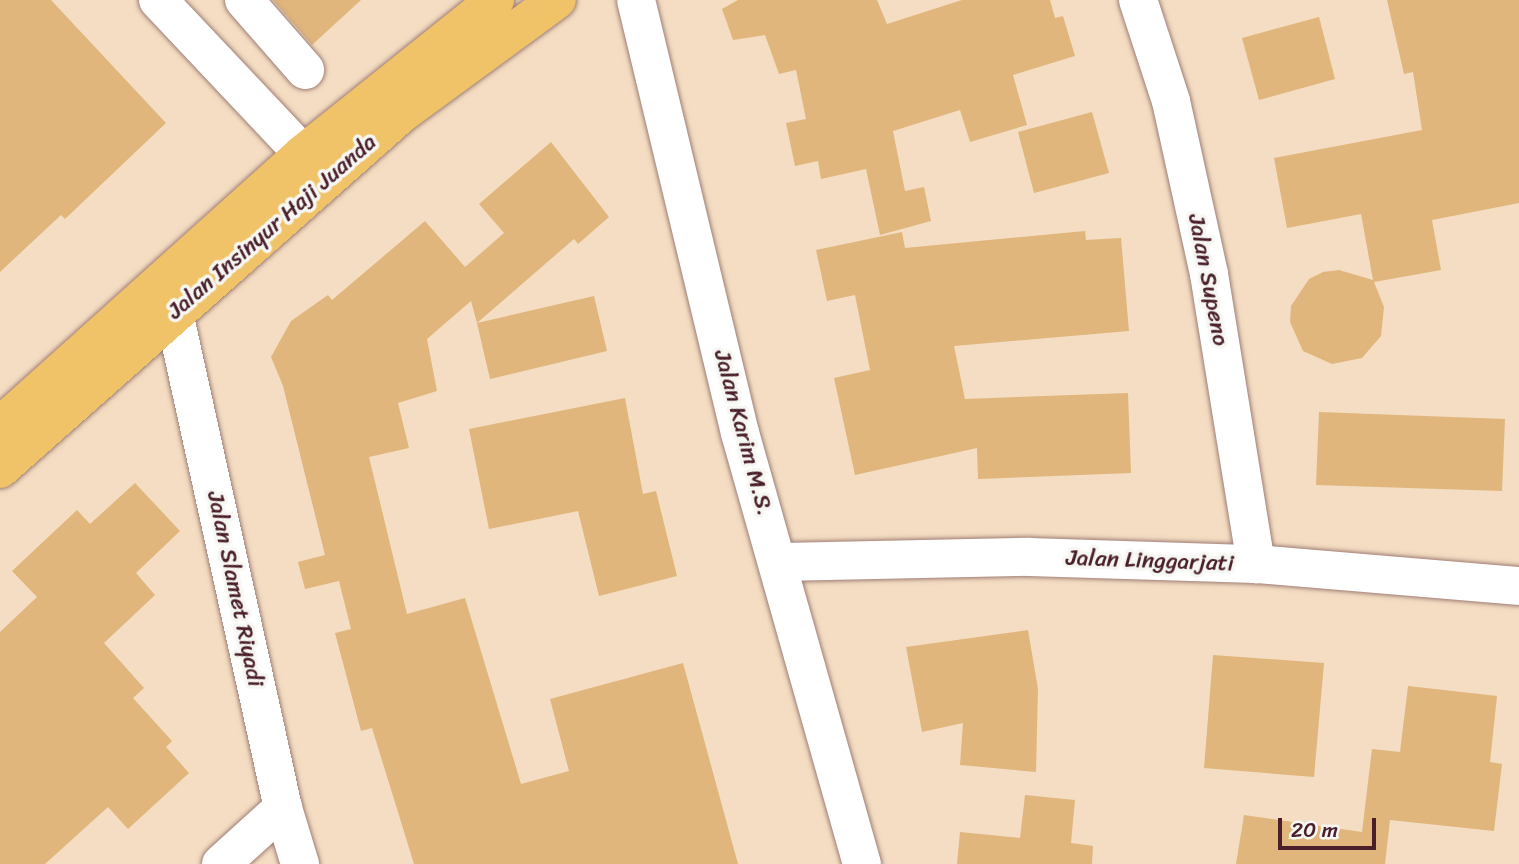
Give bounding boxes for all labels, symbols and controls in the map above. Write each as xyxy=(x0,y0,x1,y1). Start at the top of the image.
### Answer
street label: Jalan Insinyur Haji Juanda xyxy=(162,129,382,325)
street label: Jalan Supeno xyxy=(1182,212,1234,348)
street label: Jalan Karim M.S. xyxy=(708,347,778,519)
street label: Jalan Slamet Riyadi xyxy=(201,489,269,689)
street label: Jalan Linggarjati xyxy=(1066,544,1234,578)
scale bar xyxy=(1281,804,1379,848)
text: 20 m xyxy=(1291,811,1338,849)

